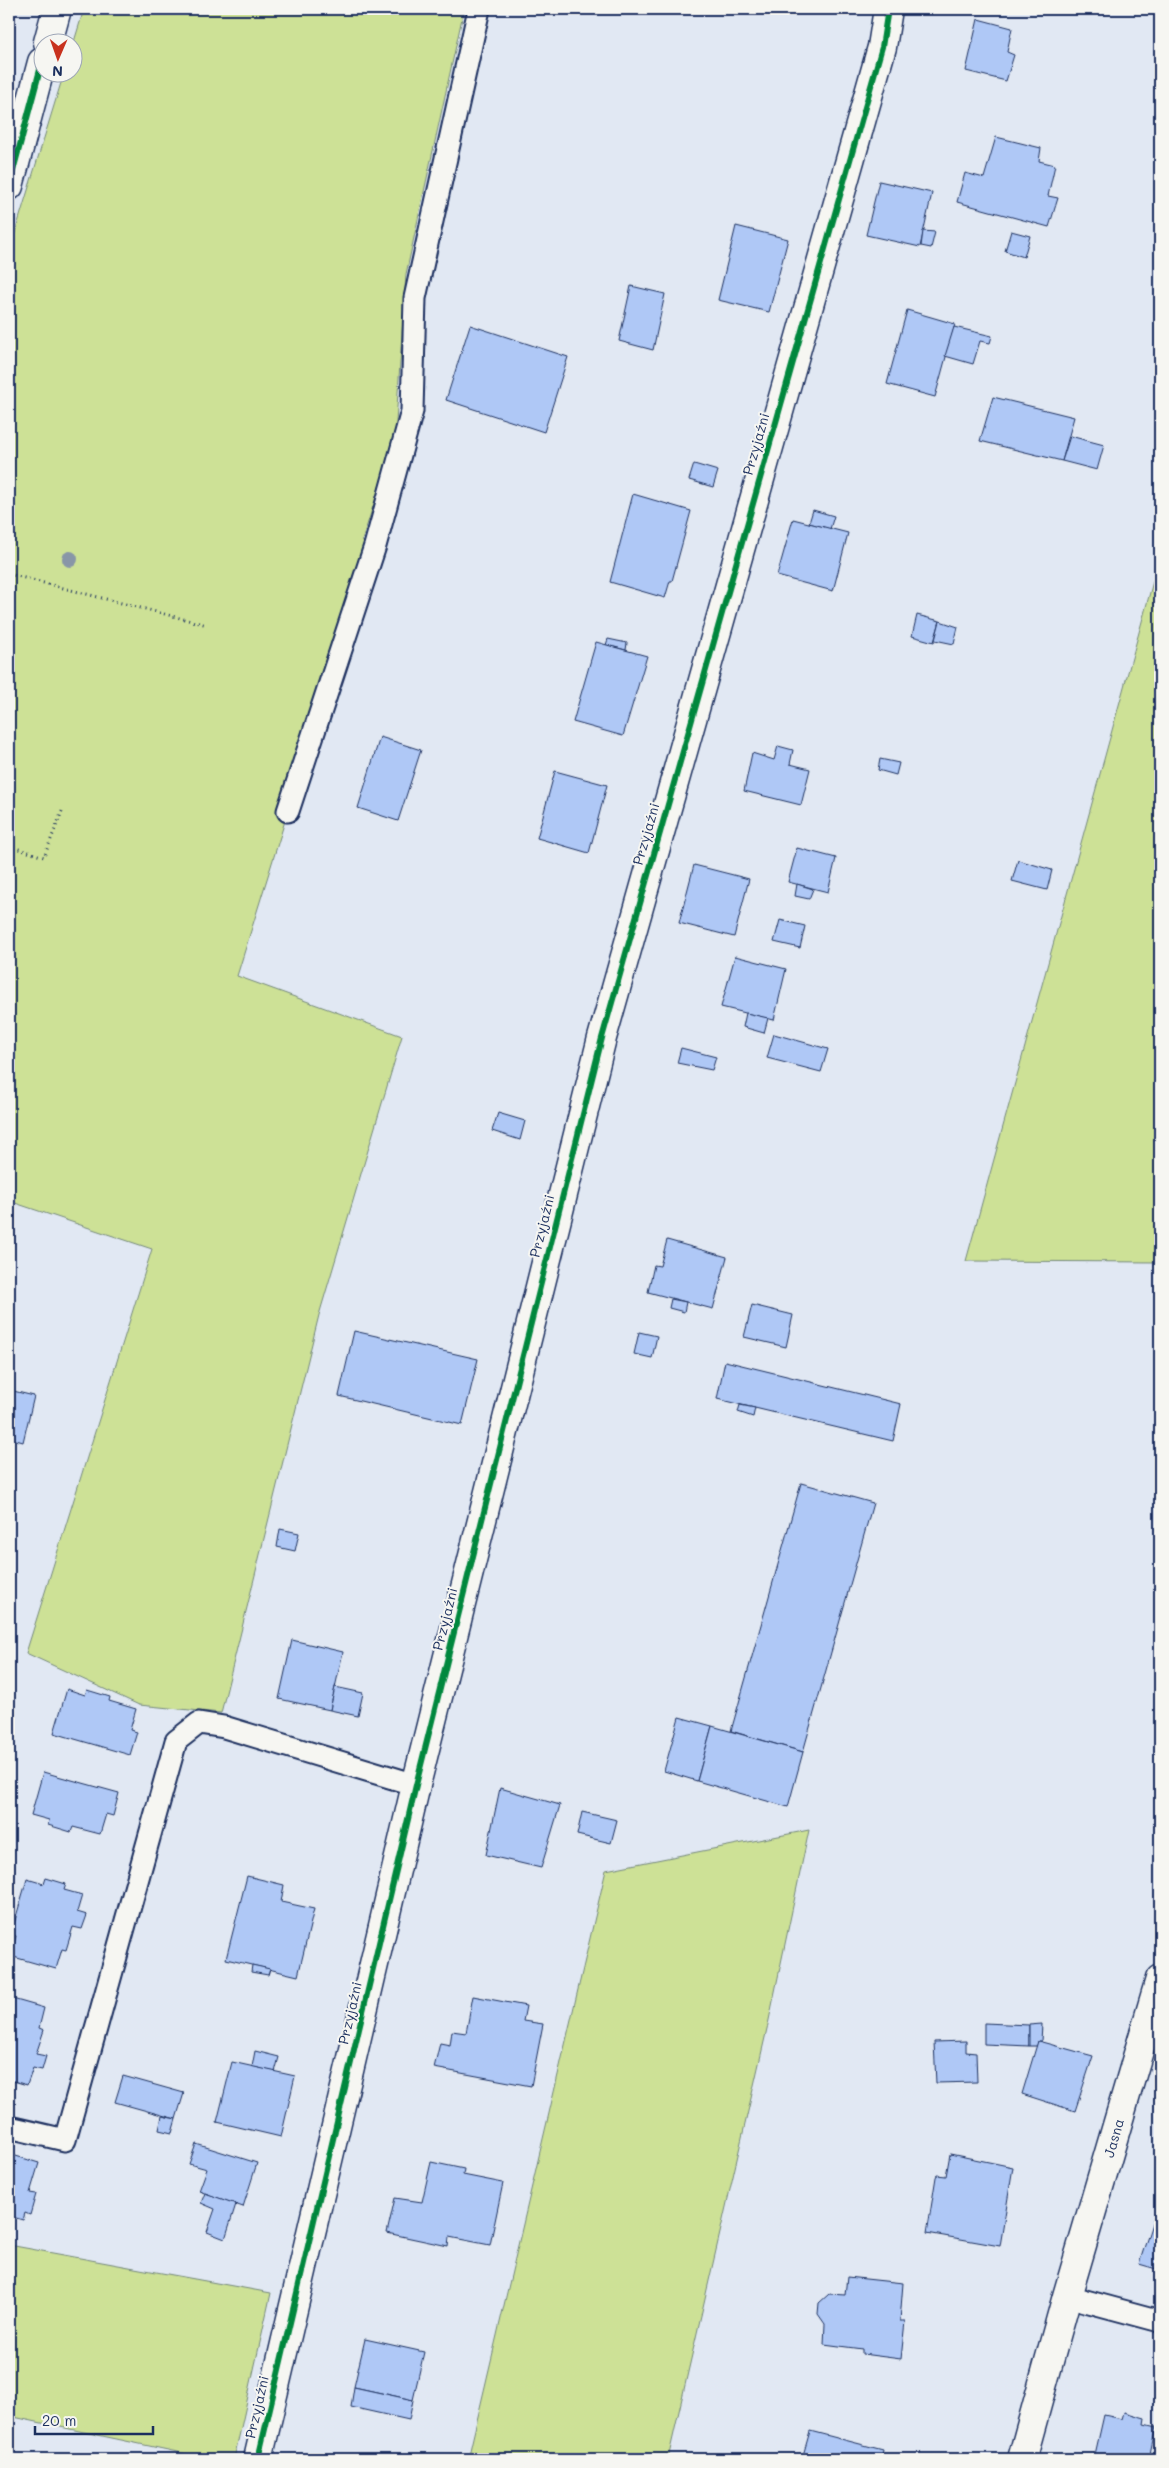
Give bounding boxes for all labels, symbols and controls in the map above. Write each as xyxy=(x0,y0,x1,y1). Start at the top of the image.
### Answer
north arrow xyxy=(32,32,82,82)
text: N xyxy=(52,62,63,81)
street label: Przyjaźni xyxy=(738,411,773,477)
street label: Przyjaźni xyxy=(628,801,663,867)
street label: Przyjaźni xyxy=(525,1193,558,1259)
street label: Przyjaźni xyxy=(428,1586,461,1652)
street label: Przyjaźni xyxy=(333,1980,366,2046)
street label: Jasna xyxy=(1099,2116,1128,2160)
street label: Przyjaźni xyxy=(240,2374,273,2440)
scale bar xyxy=(35,2403,152,2435)
text: 20 m xyxy=(42,2410,76,2430)

